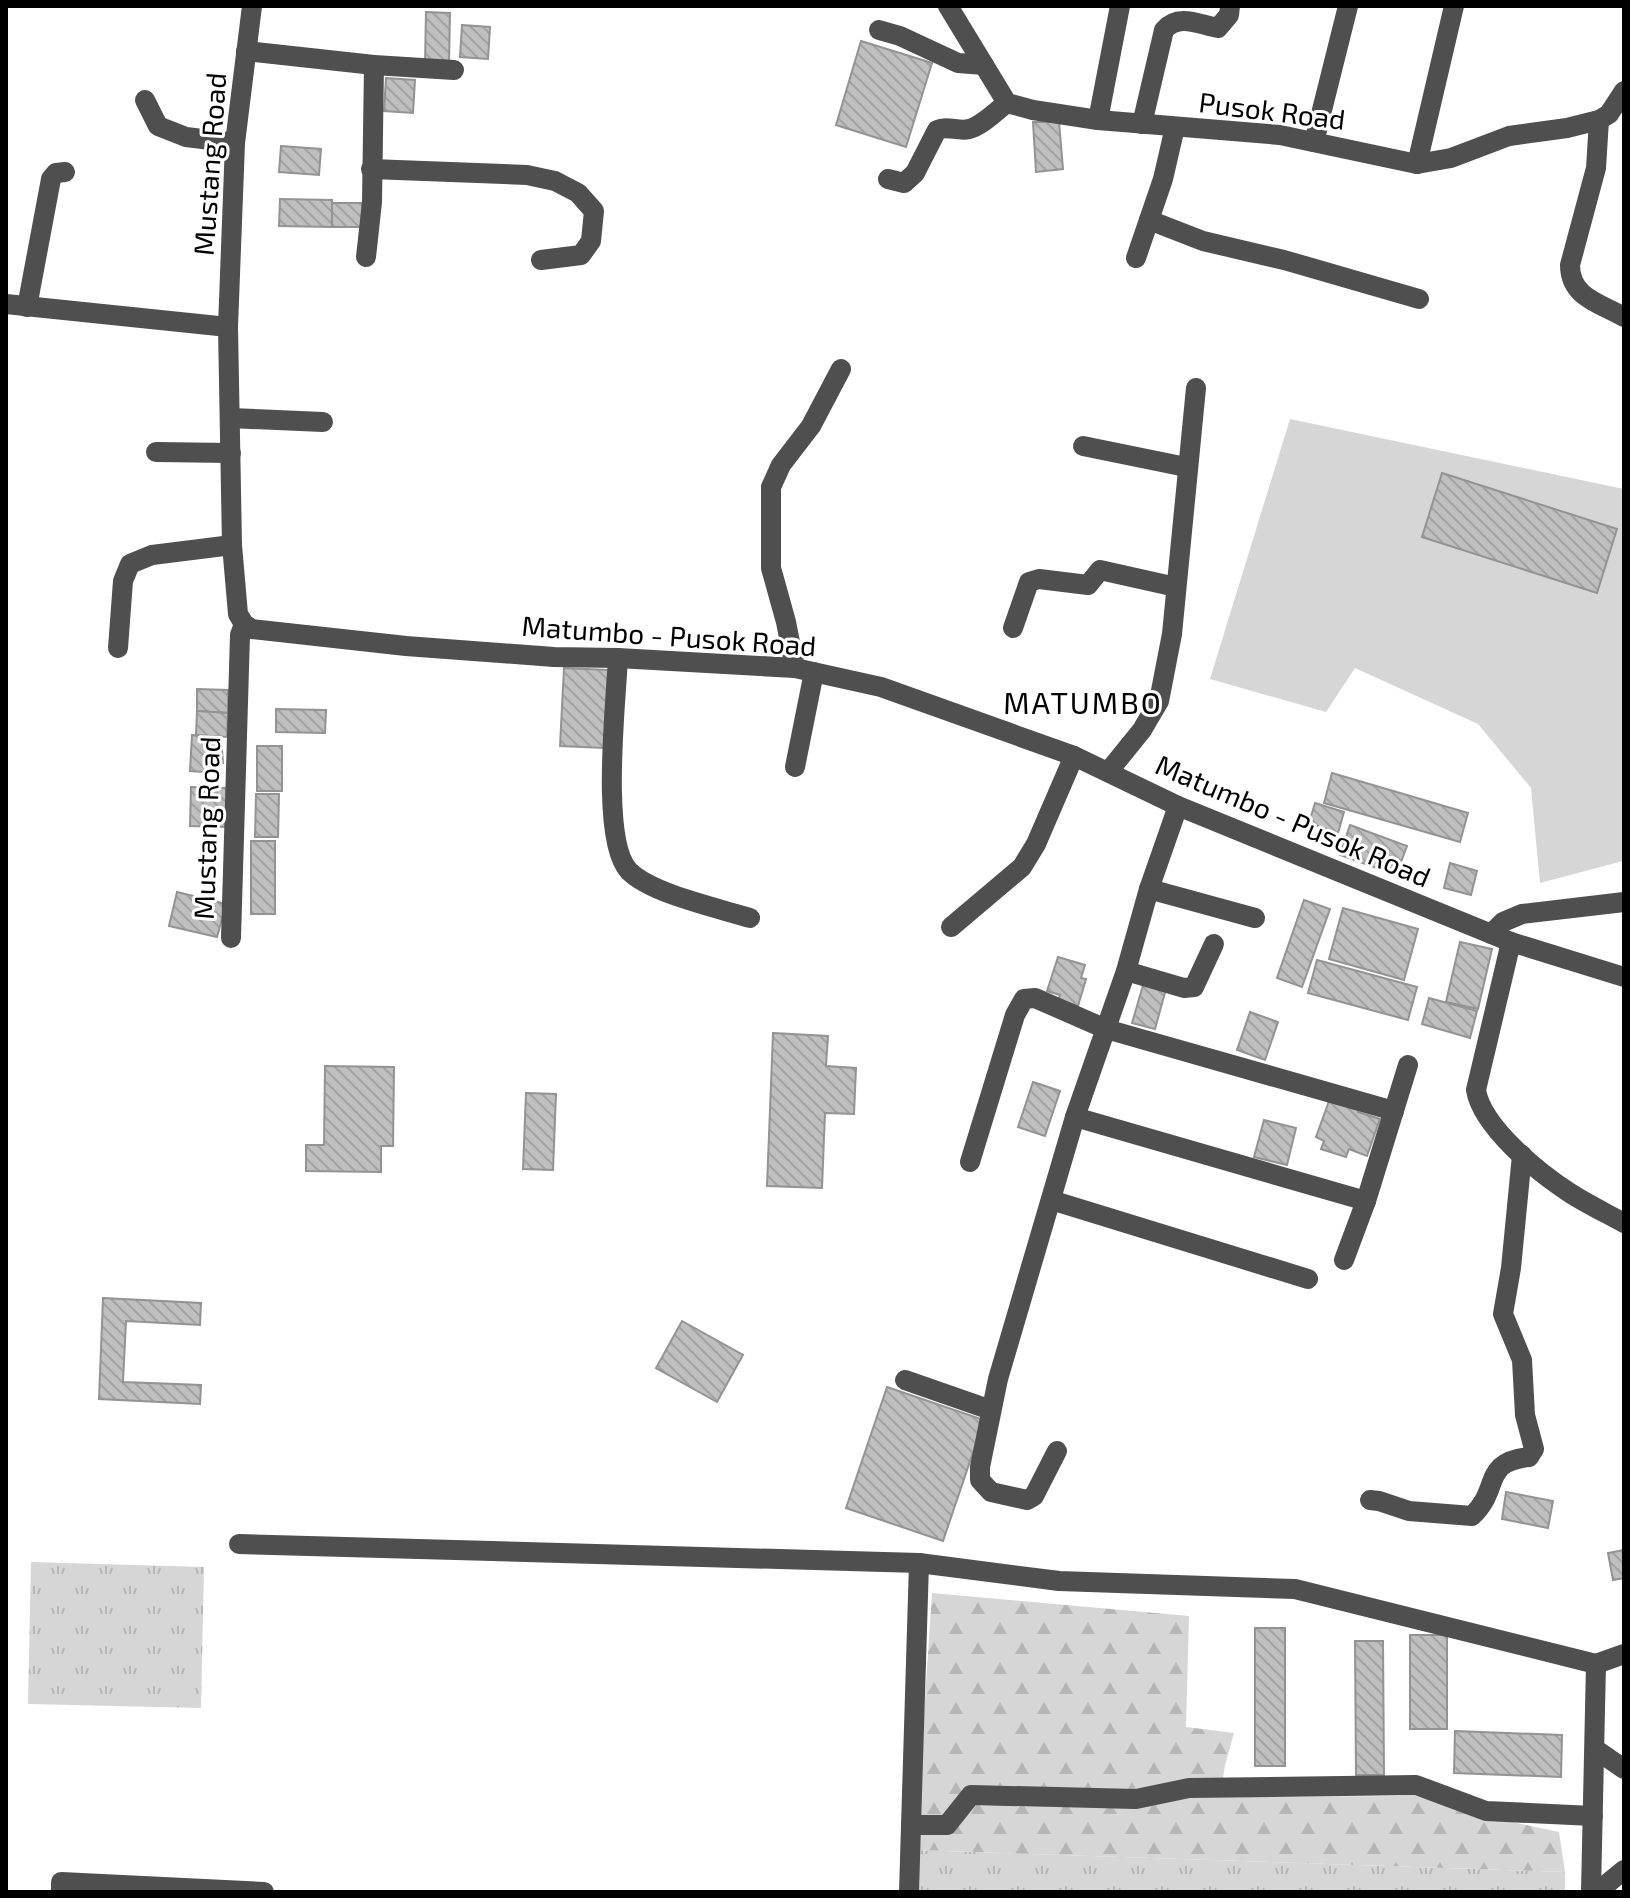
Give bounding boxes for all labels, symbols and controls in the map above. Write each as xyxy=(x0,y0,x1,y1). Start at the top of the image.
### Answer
street label: Mustang Road xyxy=(186,71,232,257)
street label: Pusok Road xyxy=(1197,84,1347,136)
street label: Matumbo - Pusok Road xyxy=(521,608,818,662)
district label: MATUMBO xyxy=(1003,684,1163,720)
street label: Mustang Road xyxy=(186,736,226,920)
street label: Matumbo - Pusok Road xyxy=(1151,747,1436,893)

